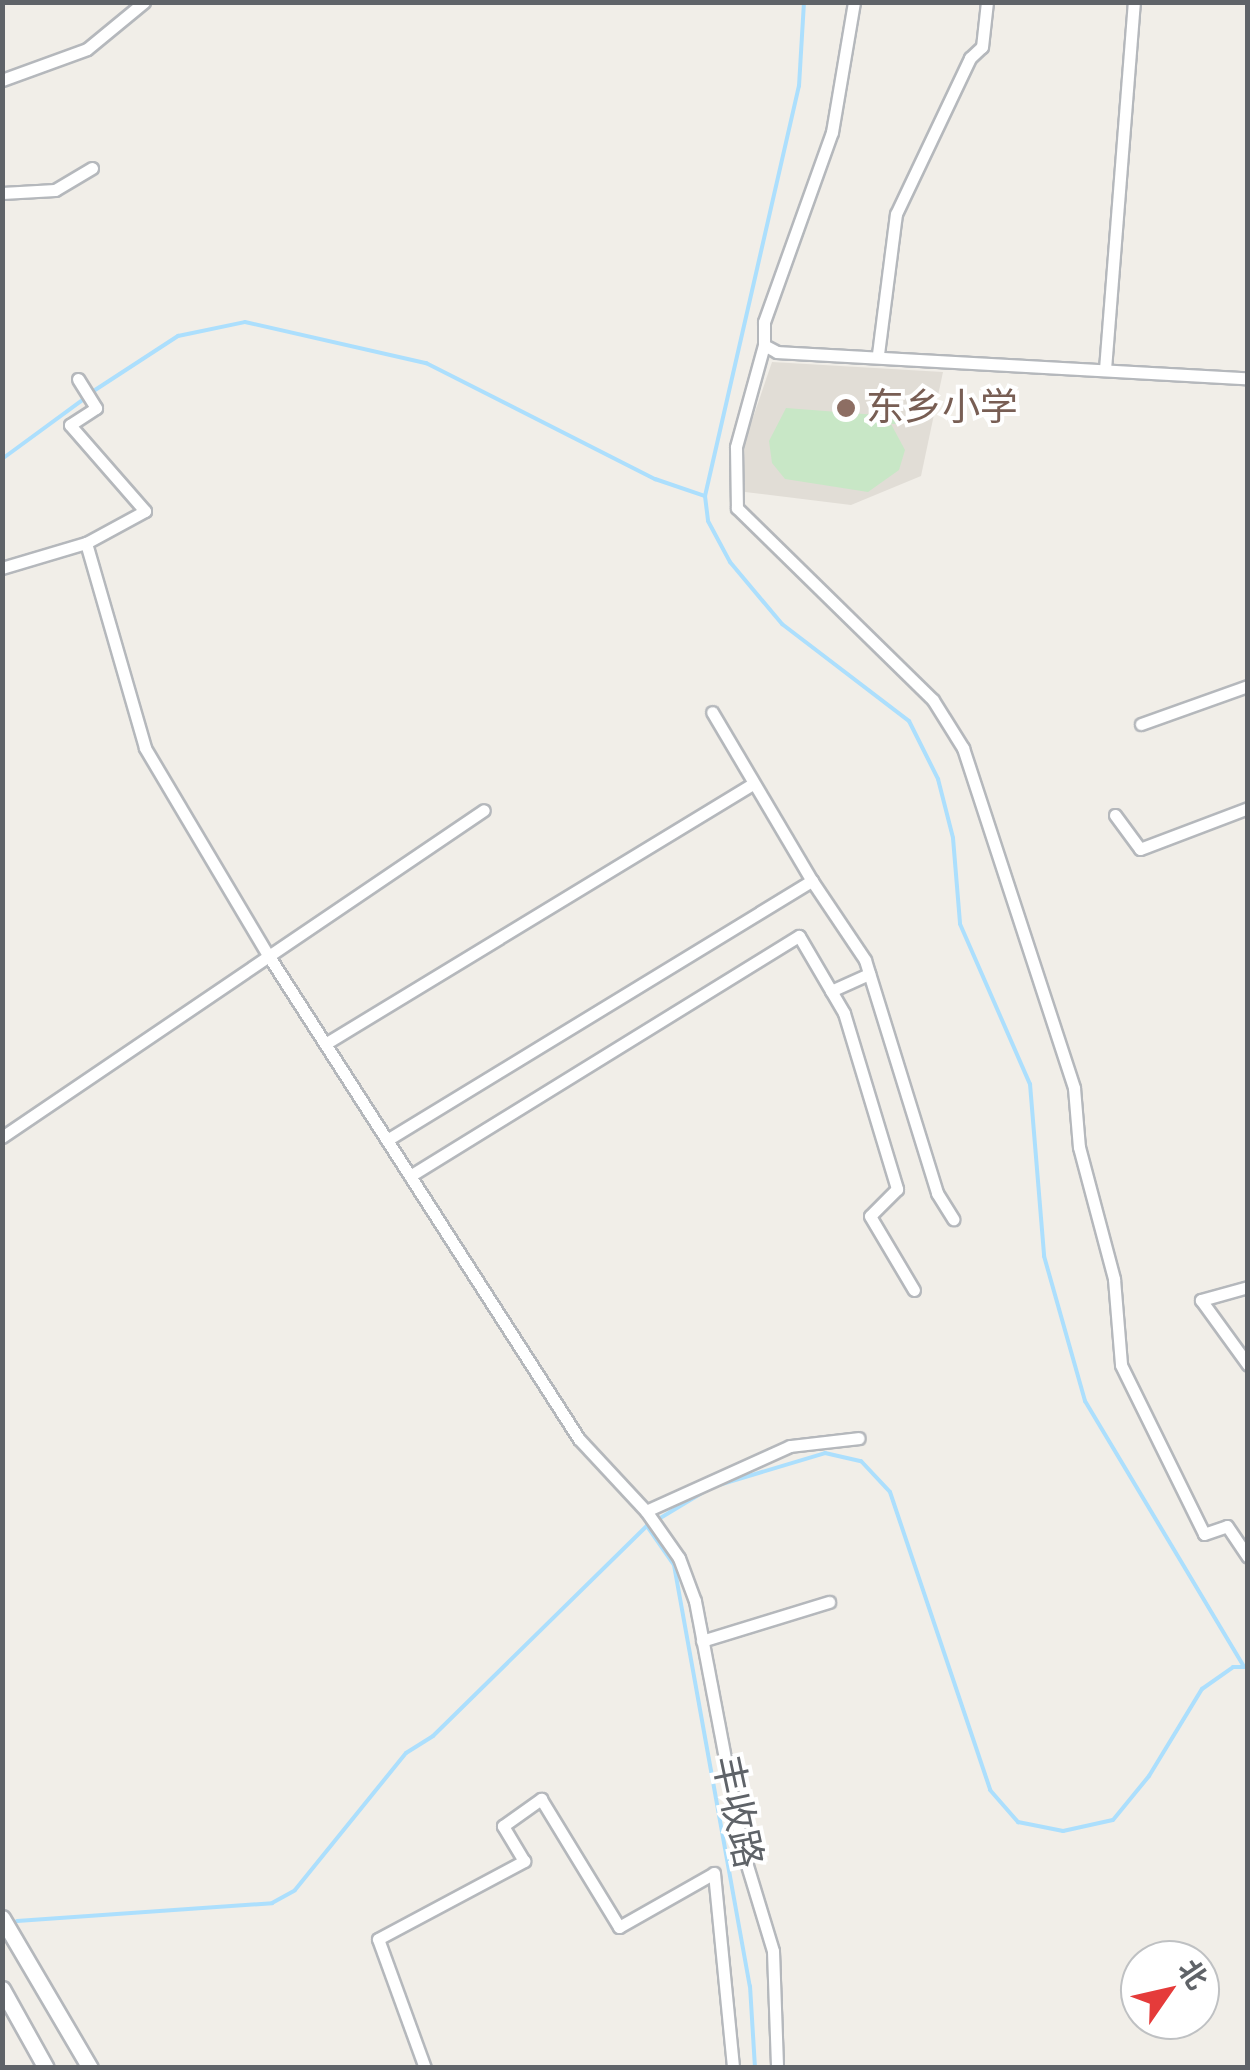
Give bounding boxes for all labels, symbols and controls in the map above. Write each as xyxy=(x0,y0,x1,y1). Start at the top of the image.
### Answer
place label: 东乡小学 xyxy=(866,385,1018,431)
marker: 东乡小学 xyxy=(835,397,857,419)
street label: 丰收路 xyxy=(703,1752,771,1872)
north arrow xyxy=(1120,1940,1220,2040)
text: 北 xyxy=(1171,1953,1215,1995)

